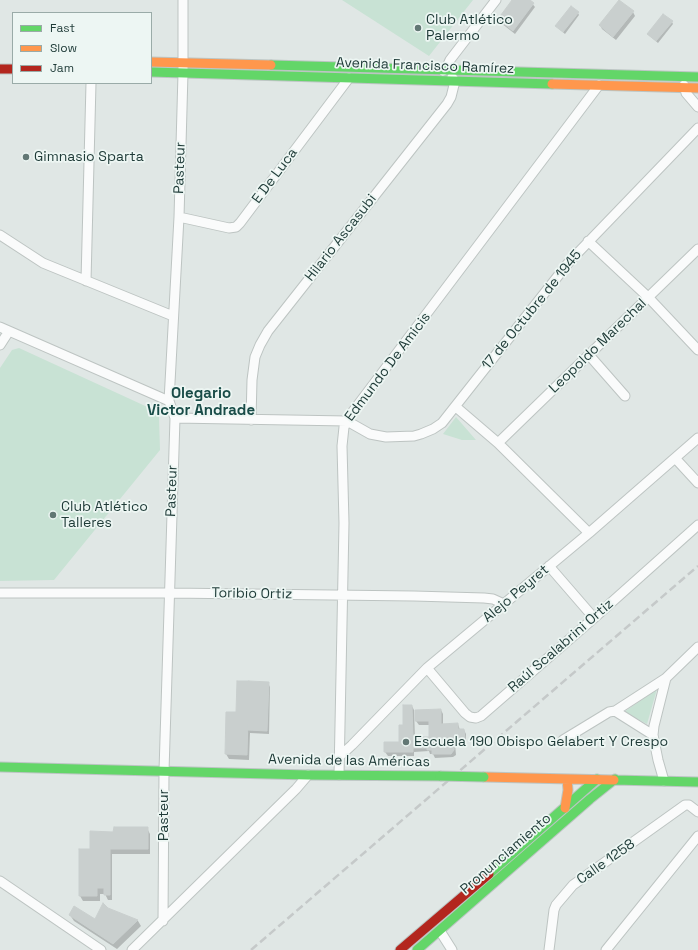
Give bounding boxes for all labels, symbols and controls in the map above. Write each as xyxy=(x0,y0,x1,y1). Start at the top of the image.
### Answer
legend xyxy=(12,12,152,84)
place label: Club Atlético Palermo xyxy=(426,12,513,44)
text: Fast xyxy=(50,20,75,36)
marker: Club Atlético Palermo xyxy=(413,23,423,33)
text: Slow xyxy=(50,40,77,56)
street label: Avenida Francisco Ramírez xyxy=(335,54,515,78)
text: Jam xyxy=(50,60,74,76)
street label: Pasteur xyxy=(171,142,189,194)
street label: E De Luca xyxy=(249,145,301,207)
place label: Gimnasio Sparta xyxy=(34,149,144,165)
marker: Gimnasio Sparta xyxy=(21,152,31,162)
street label: Hilario Ascasubi xyxy=(302,191,380,285)
street label: 17 de Octubre de 1945 xyxy=(479,247,585,373)
street label: Leopoldo Marechal xyxy=(546,295,650,397)
street label: Edmundo De Amicis xyxy=(342,309,434,425)
district label: Olegario Victor Andrade xyxy=(147,385,255,420)
street label: Pasteur xyxy=(163,465,181,517)
place label: Club Atlético Talleres xyxy=(61,499,148,532)
marker: Club Atlético Talleres xyxy=(48,510,58,520)
street label: Alejo Peyret xyxy=(480,562,552,626)
street label: Toribio Ortiz xyxy=(212,585,292,603)
street label: Raúl Scalabrini Ortiz xyxy=(505,596,617,696)
place label: Escuela 190 Obispo Gelabert Y Crespo xyxy=(414,734,668,750)
marker: Escuela 190 Obispo Gelabert Y Crespo xyxy=(401,737,411,747)
street label: Avenida de las Américas xyxy=(268,751,430,771)
street label: Pasteur xyxy=(156,789,172,841)
street label: Pronunciamiento xyxy=(457,810,555,898)
street label: Calle 1258 xyxy=(574,836,638,888)

